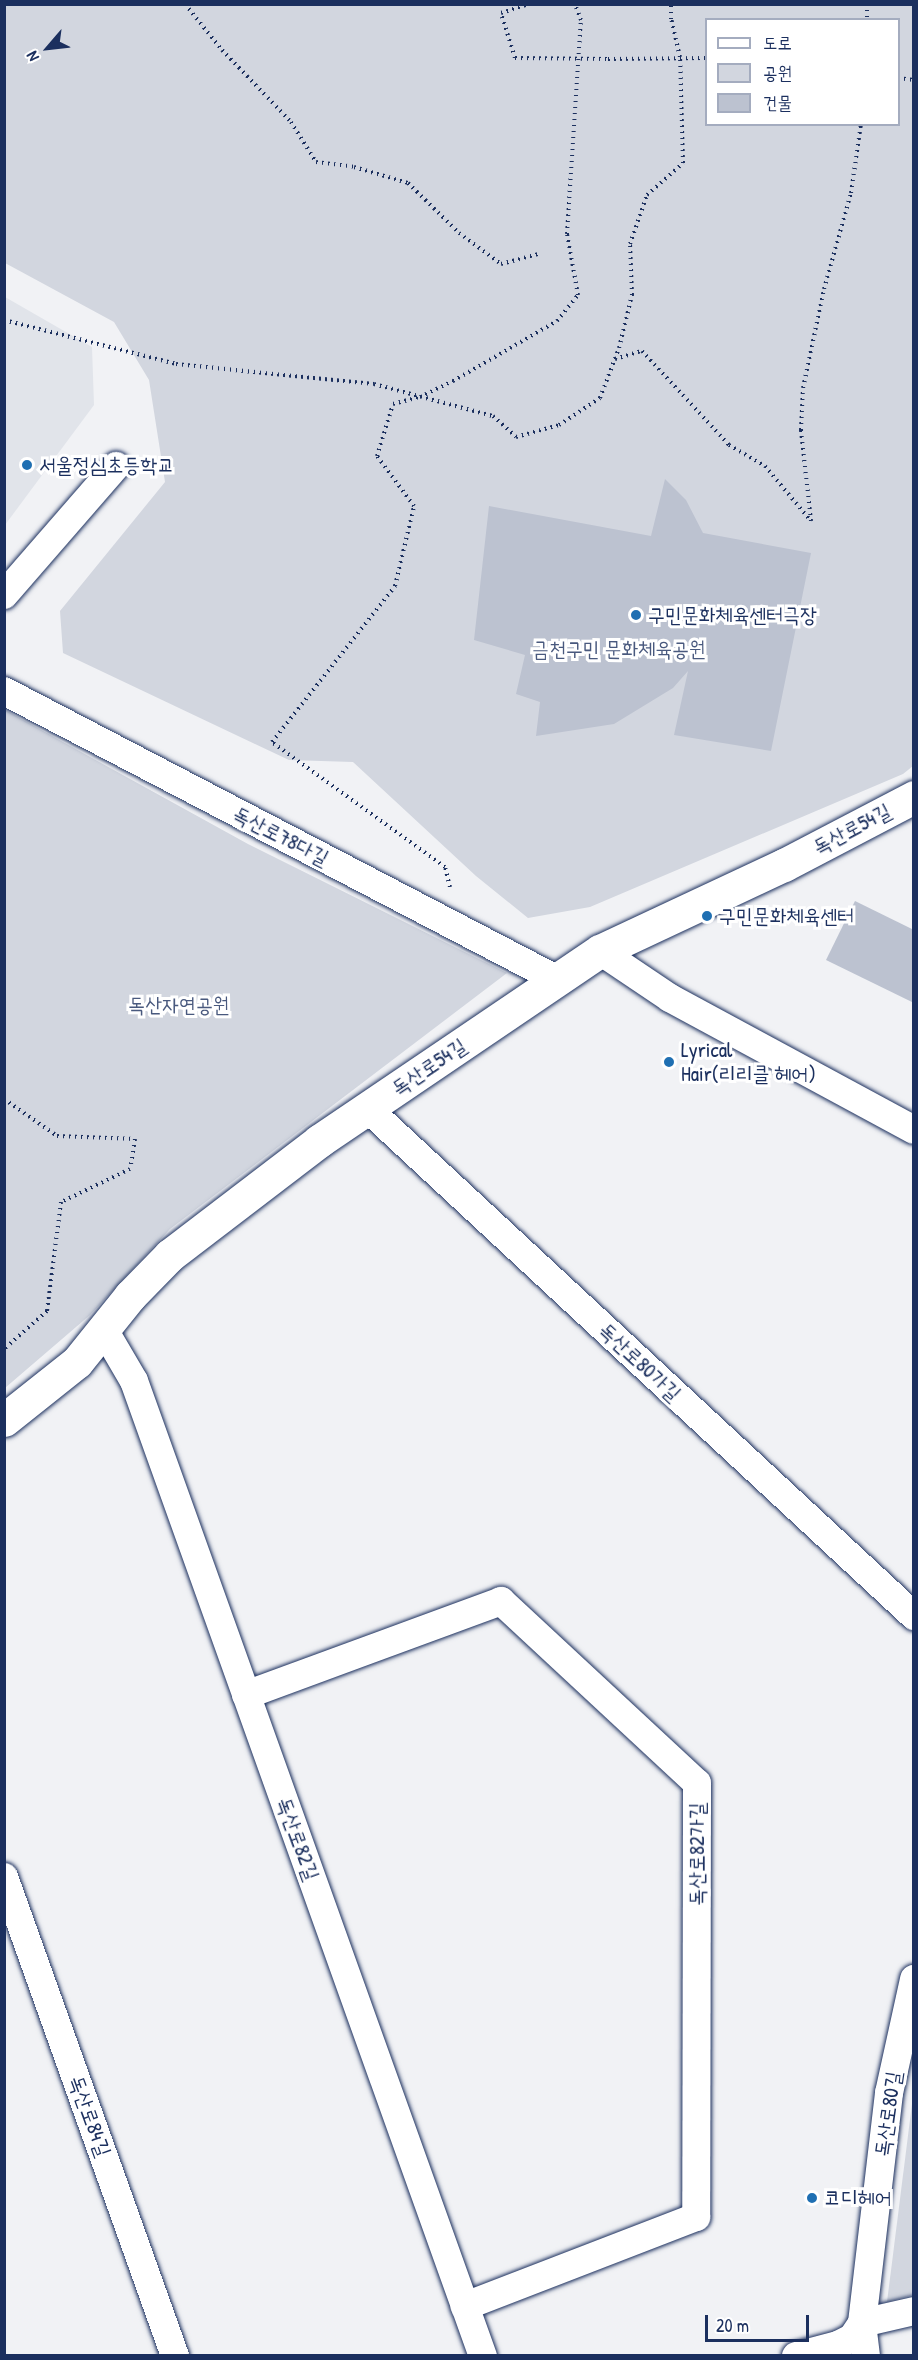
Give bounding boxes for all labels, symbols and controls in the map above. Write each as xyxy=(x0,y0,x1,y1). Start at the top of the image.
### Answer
north arrow xyxy=(18,18,78,78)
legend xyxy=(705,18,900,126)
text: 도로 xyxy=(763,30,792,55)
text: N xyxy=(20,48,44,65)
text: 공원 xyxy=(763,60,792,85)
text: 건물 xyxy=(763,90,792,115)
place label: 서울정심초등학교 xyxy=(39,452,174,478)
marker: 서울정심초등학교 xyxy=(20,458,34,472)
place label: 구민문화체육센터극장 xyxy=(648,602,817,628)
marker: 구민문화체육센터극장 xyxy=(629,608,643,622)
park label: 금천구민 문화체육공원 xyxy=(532,636,706,662)
street label: 독산로54길 xyxy=(809,798,895,860)
street label: 독산로78다길 xyxy=(229,801,333,871)
place label: 구민문화체육센터 xyxy=(719,903,854,929)
marker: 구민문화체육센터 xyxy=(700,909,714,923)
park label: 독산자연공원 xyxy=(128,992,230,1018)
street label: 독산로54길 xyxy=(387,1033,471,1101)
place label: Lyrical Hair(리리클 헤어) xyxy=(681,1037,816,1087)
marker: Lyrical Hair(리리클 헤어) xyxy=(662,1055,676,1069)
street label: 독산로80가길 xyxy=(594,1318,686,1406)
street label: 독산로82길 xyxy=(271,1794,325,1884)
street label: 독산로82가길 xyxy=(684,1802,710,1906)
street label: 독산로80길 xyxy=(870,2070,906,2158)
street label: 독산로84길 xyxy=(64,2072,116,2160)
place label: 코디헤어 xyxy=(824,2185,892,2211)
marker: 코디헤어 xyxy=(805,2191,819,2205)
scale bar xyxy=(708,2303,812,2341)
text: 20 m xyxy=(716,2313,749,2338)

